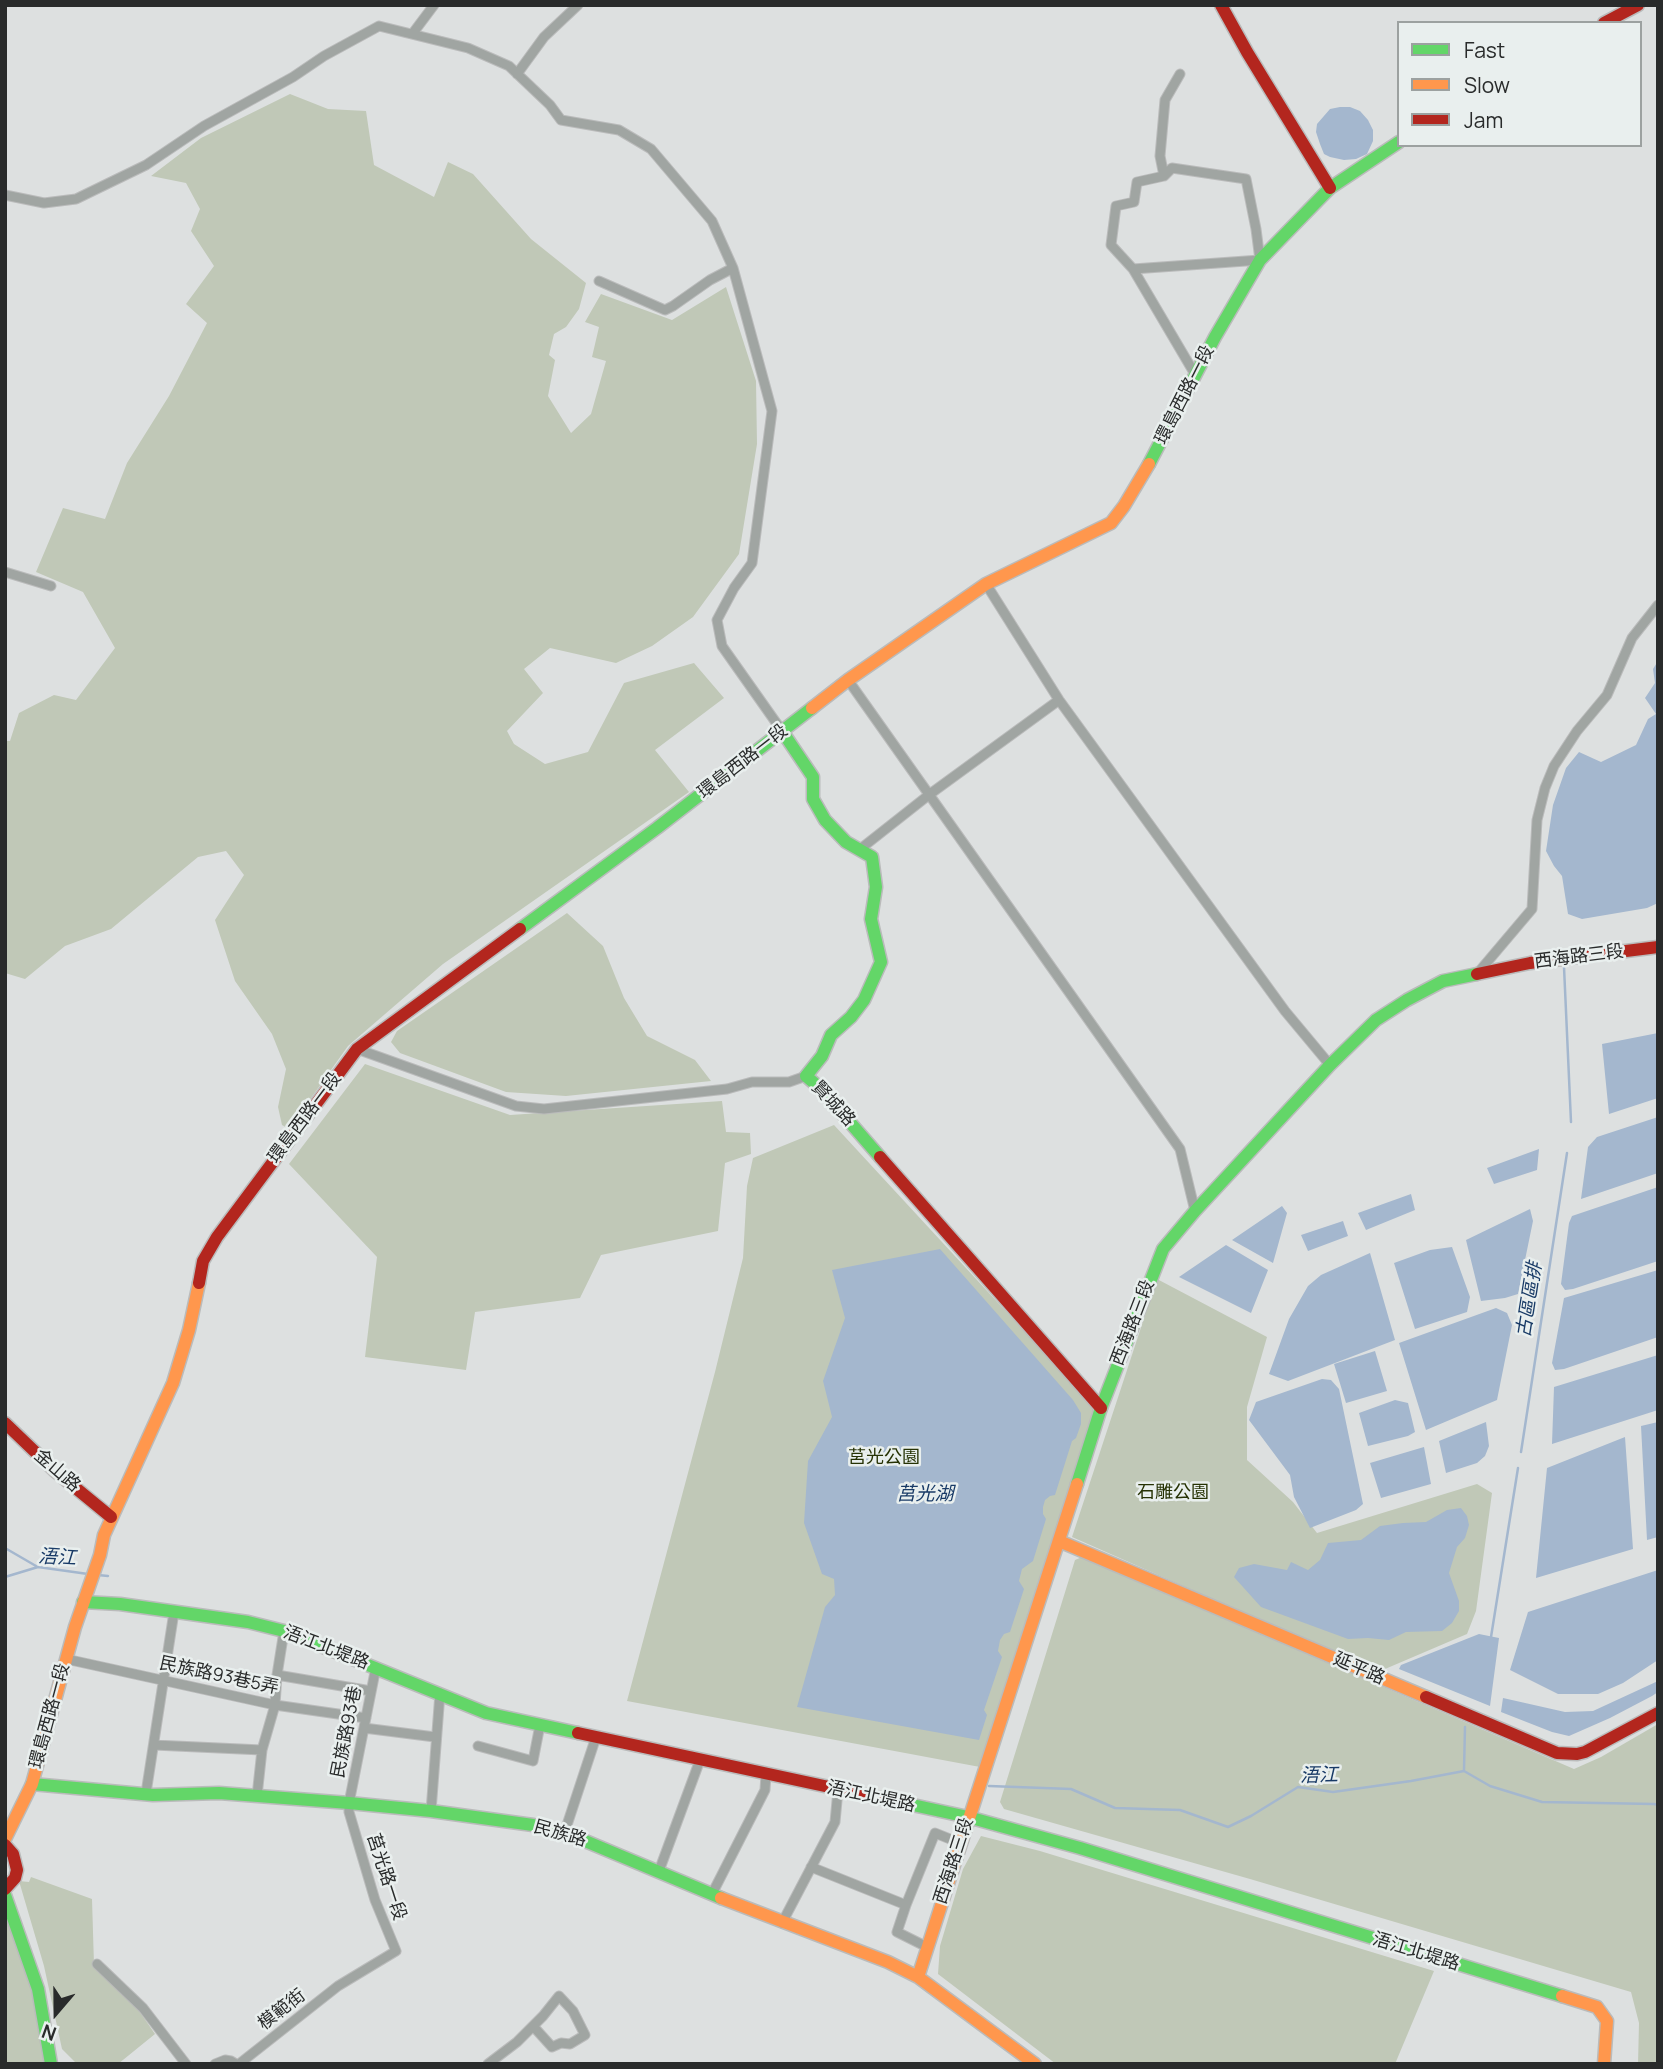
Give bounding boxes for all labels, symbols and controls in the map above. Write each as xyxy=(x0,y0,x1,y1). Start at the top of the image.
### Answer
legend xyxy=(1397,21,1642,147)
text: Fast xyxy=(1464,36,1505,64)
text: Slow xyxy=(1464,71,1510,99)
text: Jam xyxy=(1464,106,1503,134)
street label: 環島西路一段 xyxy=(1151,342,1219,448)
street label: 環島西路一段 xyxy=(694,720,792,804)
street label: 西海路三段 xyxy=(1533,941,1625,973)
street label: 環島西路一段 xyxy=(264,1068,346,1168)
street label: 賢城路 xyxy=(807,1077,859,1131)
water label: 古區區排 xyxy=(1513,1261,1547,1339)
street label: 西海路三段 xyxy=(1107,1277,1159,1369)
street label: 金山路 xyxy=(30,1445,84,1497)
park label: 莒光公園 xyxy=(848,1447,920,1469)
park label: 石雕公園 xyxy=(1137,1482,1209,1504)
water label: 莒光湖 xyxy=(897,1484,953,1506)
water label: 浯江 xyxy=(37,1546,77,1570)
street label: 浯江北堤路 xyxy=(280,1622,372,1674)
street label: 延平路 xyxy=(1330,1649,1388,1689)
street label: 民族路93巷5弄 xyxy=(157,1653,281,1699)
street label: 環島西路一段 xyxy=(26,1661,74,1771)
street label: 民族路93巷 xyxy=(328,1684,366,1780)
water label: 浯江 xyxy=(1300,1764,1338,1788)
street label: 浯江北堤路 xyxy=(825,1777,917,1817)
street label: 西海路三段 xyxy=(930,1815,978,1907)
street label: 民族路 xyxy=(531,1816,589,1852)
street label: 莒光路一段 xyxy=(362,1831,410,1923)
street label: 浯江北堤路 xyxy=(1370,1929,1462,1975)
north arrow xyxy=(21,1978,91,2048)
street label: 模範街 xyxy=(254,1985,310,2035)
text: N xyxy=(38,2018,60,2047)

